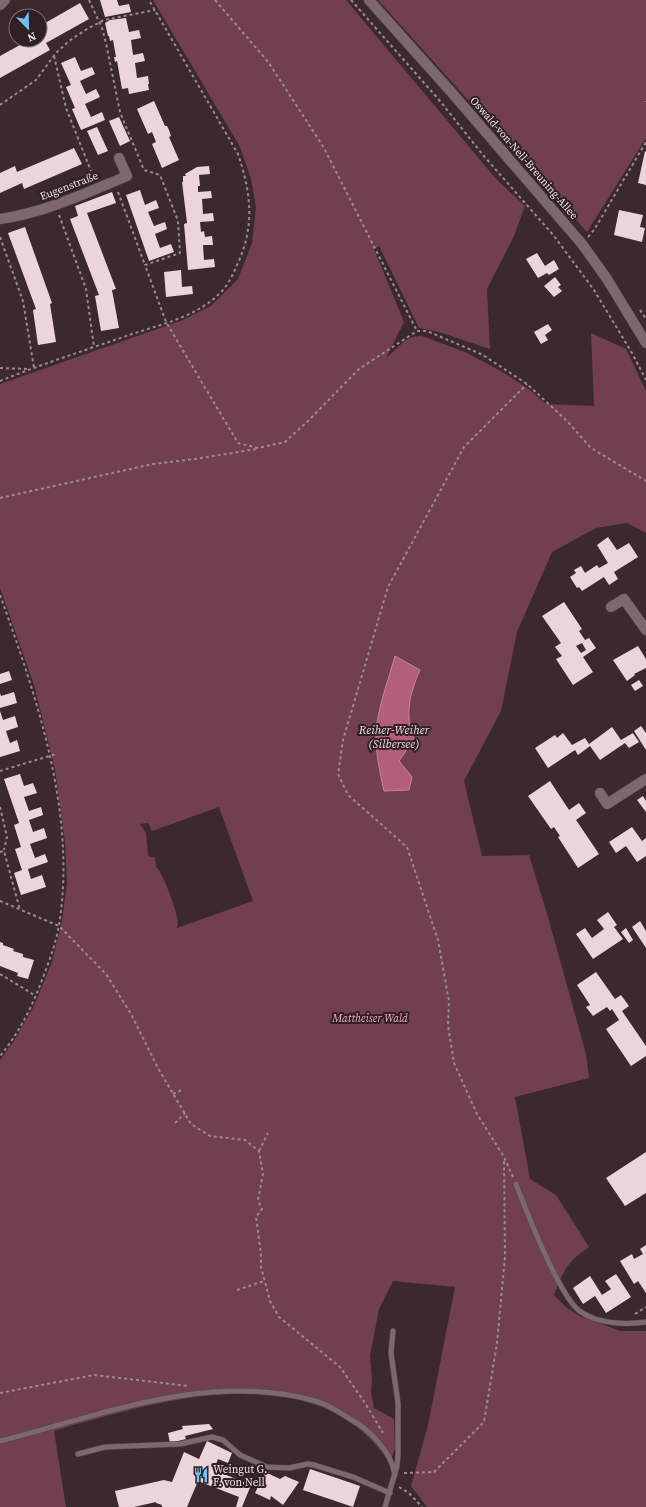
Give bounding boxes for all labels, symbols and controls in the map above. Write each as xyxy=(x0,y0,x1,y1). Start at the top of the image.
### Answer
north arrow xyxy=(8,8,48,48)
text: N xyxy=(25,28,38,45)
street label: Oswald-von-Nell-Breuning-Allee xyxy=(467,93,582,223)
street label: Eugenstraße xyxy=(38,168,101,204)
water label: Reiher-Weiher (Silbersee) xyxy=(358,722,431,752)
park label: Mattheiser Wald xyxy=(331,1011,408,1026)
place label: Weingut G. F. von Nell xyxy=(213,1462,267,1490)
restaurant icon: Weingut G. F. von Nell xyxy=(192,1466,210,1484)

